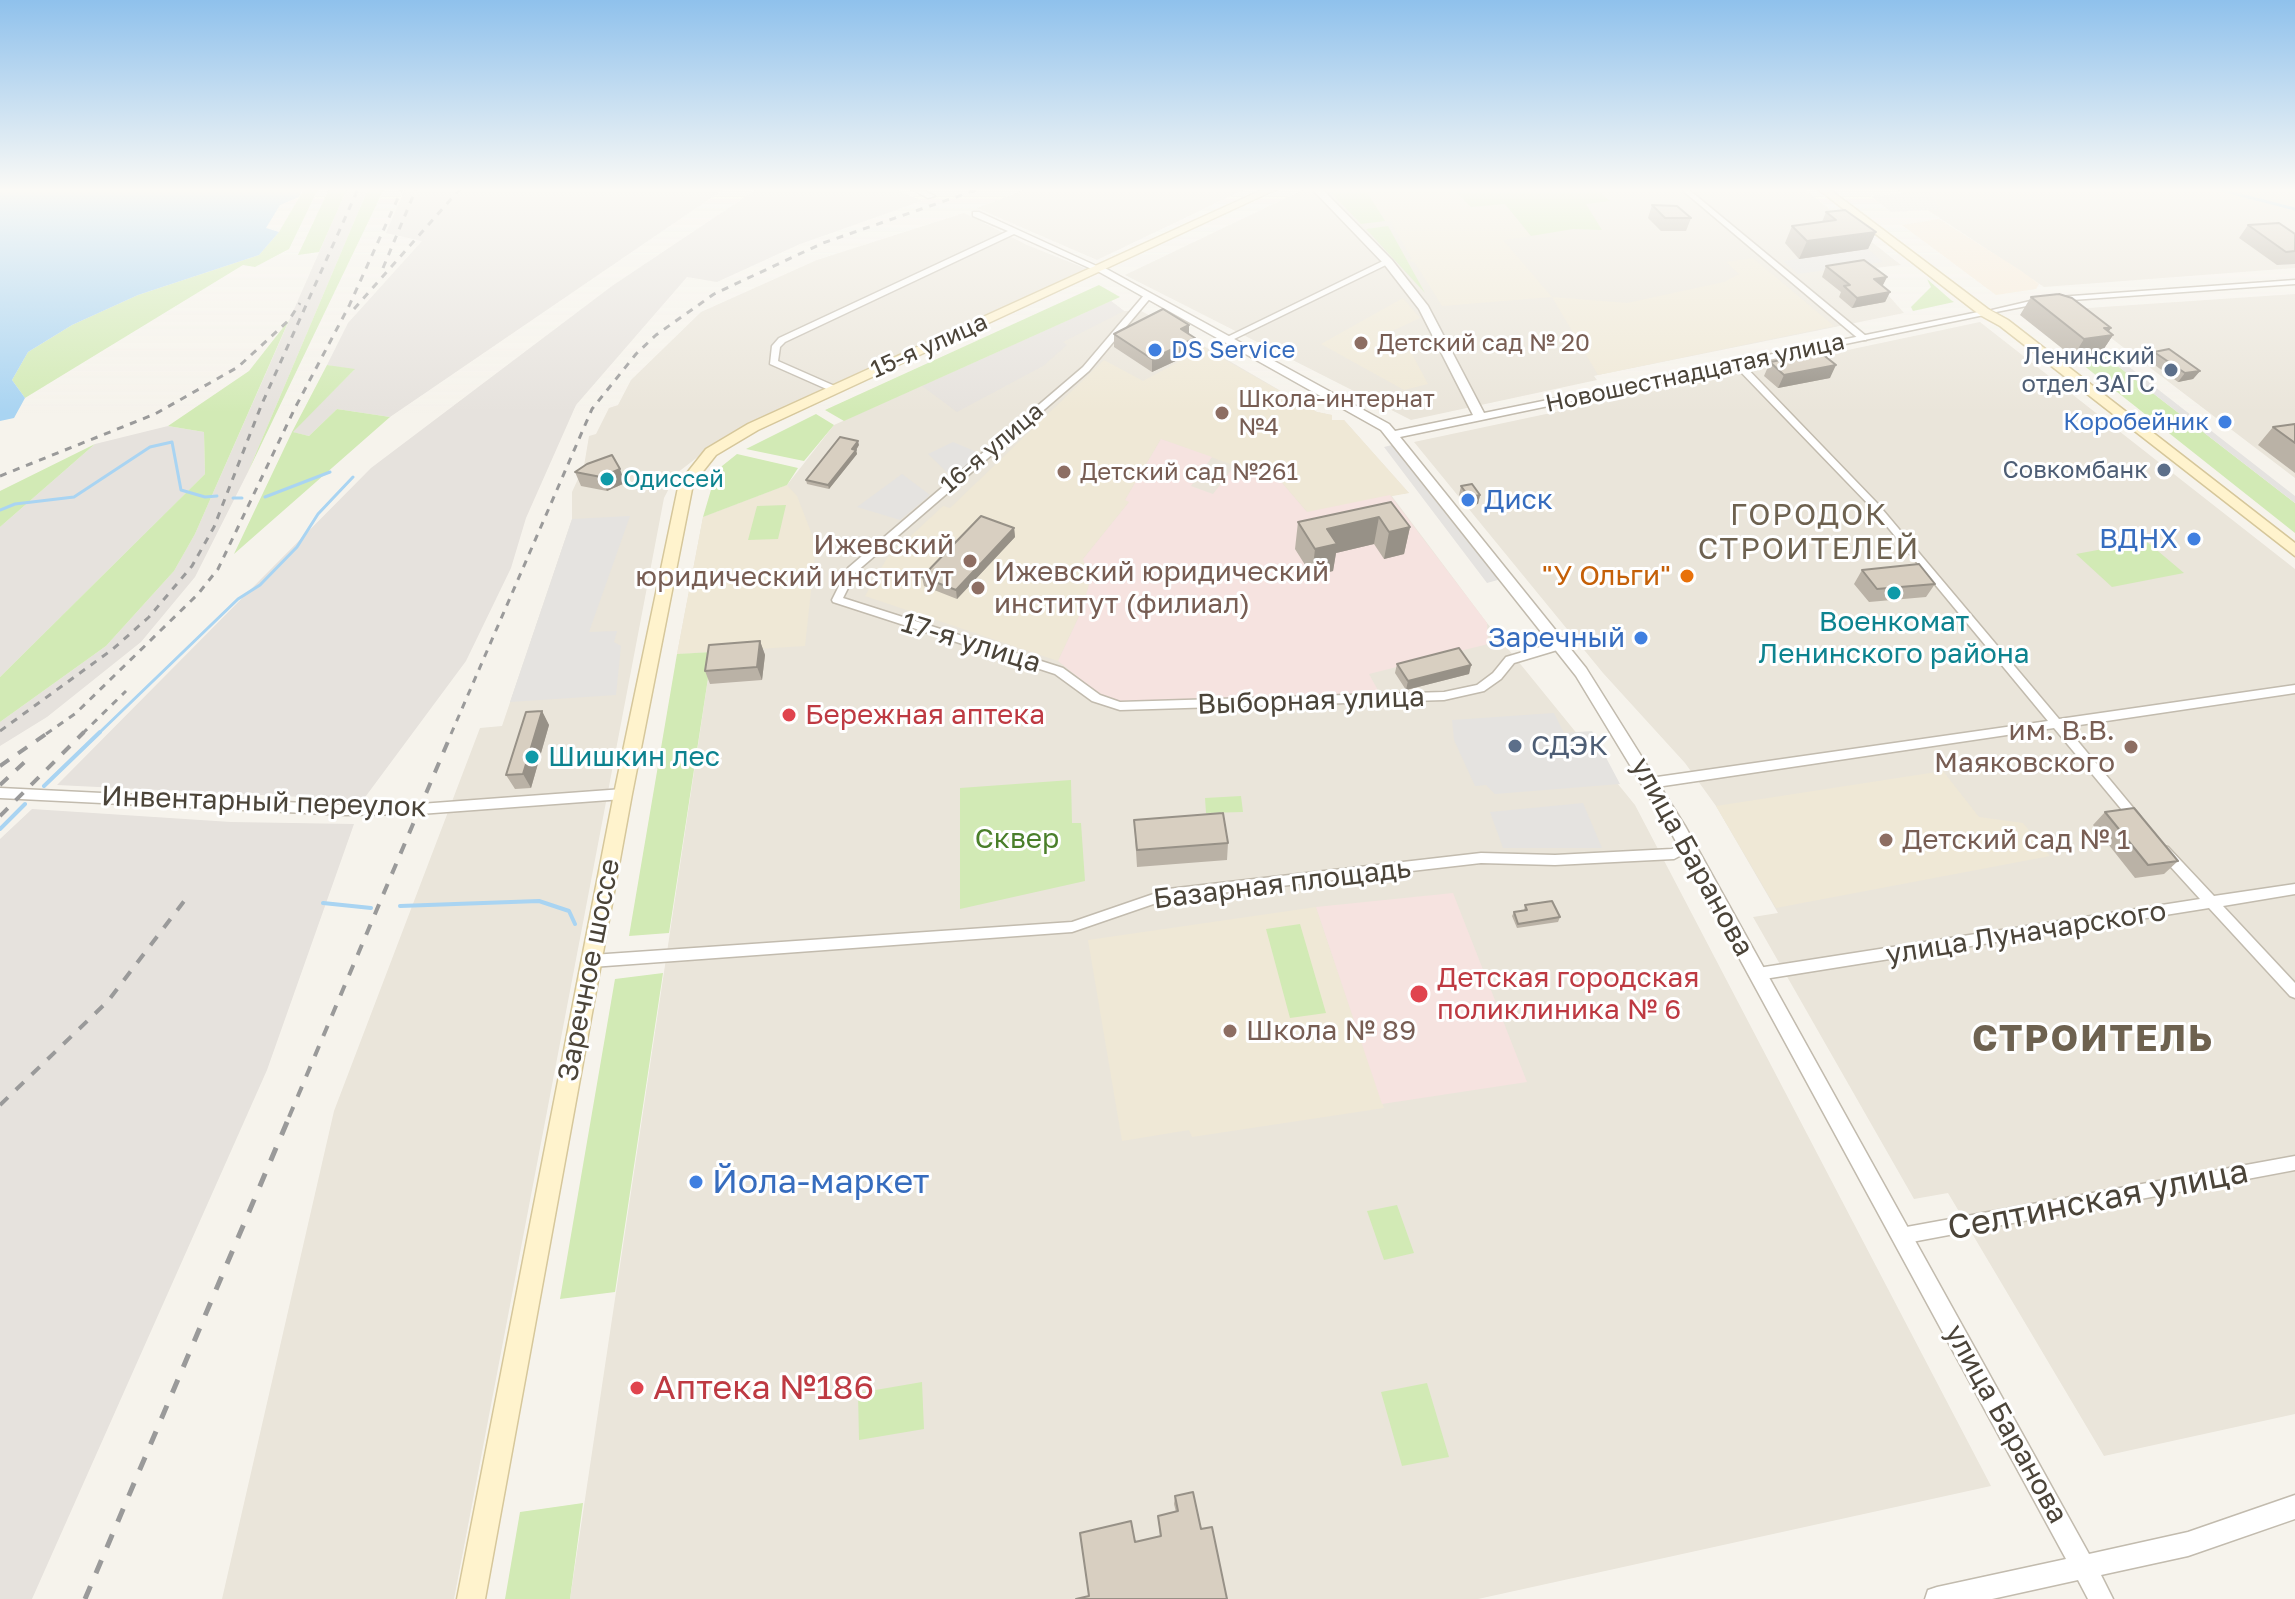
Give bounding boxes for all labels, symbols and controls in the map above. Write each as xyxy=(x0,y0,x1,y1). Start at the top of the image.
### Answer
street label: 15-я улица xyxy=(866,307,992,385)
street label: Новошестнадцатая улица xyxy=(1543,327,1847,419)
place label: Детский сад № 20 xyxy=(1377,329,1590,357)
marker: Детский сад № 20 xyxy=(1352,334,1370,352)
place label: DS Service xyxy=(1171,336,1295,364)
marker: DS Service xyxy=(1146,341,1164,359)
place label: Ленинский отдел ЗАГС xyxy=(2022,342,2155,398)
marker: Ленинский отдел ЗАГС xyxy=(2162,361,2180,379)
place label: Школа-интернат №4 xyxy=(1238,385,1435,441)
street label: 16-я улица xyxy=(935,397,1049,499)
marker: Школа-интернат №4 xyxy=(1213,404,1231,422)
place label: Коробейник xyxy=(2063,408,2209,436)
marker: Коробейник xyxy=(2216,413,2234,431)
place label: Совкомбанк xyxy=(2002,456,2148,484)
place label: Детский сад №261 xyxy=(1080,458,1298,486)
marker: Совкомбанк xyxy=(2155,461,2173,479)
marker: Детский сад №261 xyxy=(1055,463,1073,481)
place label: Одиссей xyxy=(623,465,724,493)
marker: Одиссей xyxy=(598,470,616,488)
place label: Диск xyxy=(1484,483,1553,517)
marker: Диск xyxy=(1459,491,1477,509)
district label: ГОРОДОК СТРОИТЕЛЕЙ xyxy=(1698,497,1920,568)
place label: ВДНХ xyxy=(2099,522,2178,556)
place label: Ижевский юридический институт xyxy=(635,528,954,594)
marker: ВДНХ xyxy=(2185,530,2203,548)
marker: Ижевский юридический институт xyxy=(961,552,979,570)
place label: Ижевский юридический институт (филиал) xyxy=(994,555,1329,621)
place label: "У Ольги" xyxy=(1542,559,1671,593)
marker: "У Ольги" xyxy=(1678,567,1696,585)
marker: Ижевский юридический институт (филиал) xyxy=(969,579,987,597)
marker: Военкомат Ленинского района xyxy=(1885,584,1903,602)
place label: Военкомат Ленинского района xyxy=(1758,605,2030,671)
street label: 17-я улица xyxy=(897,606,1045,680)
place label: Заречный xyxy=(1488,621,1625,655)
marker: Заречный xyxy=(1632,629,1650,647)
street label: Выборная улица xyxy=(1197,680,1425,722)
place label: Бережная аптека xyxy=(805,698,1045,732)
marker: Бережная аптека xyxy=(780,706,798,724)
place label: им. В.В. Маяковского xyxy=(1934,714,2115,780)
place label: СДЭК xyxy=(1531,729,1608,763)
marker: СДЭК xyxy=(1506,737,1524,755)
marker: им. В.В. Маяковского xyxy=(2122,738,2140,756)
place label: Шишкин лес xyxy=(548,740,720,774)
marker: Шишкин лес xyxy=(523,748,541,766)
street label: улица Баранова xyxy=(1623,752,1761,962)
street label: Инвентарный переулок xyxy=(101,780,427,824)
park label: Сквер xyxy=(975,822,1059,856)
place label: Детский сад № 1 xyxy=(1902,823,2130,857)
marker: Детский сад № 1 xyxy=(1877,831,1895,849)
street label: Базарная площадь xyxy=(1151,852,1413,916)
street label: Заречное шоссе xyxy=(551,856,627,1084)
street label: улица Луначарского xyxy=(1884,894,2168,972)
place label: Детская городская поликлиника № 6 xyxy=(1437,961,1699,1027)
marker: Детская городская поликлиника № 6 xyxy=(1408,983,1430,1005)
place label: Школа № 89 xyxy=(1246,1014,1416,1048)
district label: СТРОИТЕЛЬ xyxy=(1972,1018,2214,1062)
marker: Школа № 89 xyxy=(1221,1022,1239,1040)
street label: Селтинская улица xyxy=(1944,1151,2252,1249)
place label: Йола-маркет xyxy=(712,1162,929,1202)
marker: Йола-маркет xyxy=(687,1173,705,1191)
street label: улица Баранова xyxy=(1937,1319,2075,1529)
place label: Аптека №186 xyxy=(653,1368,874,1408)
marker: Аптека №186 xyxy=(628,1379,646,1397)

